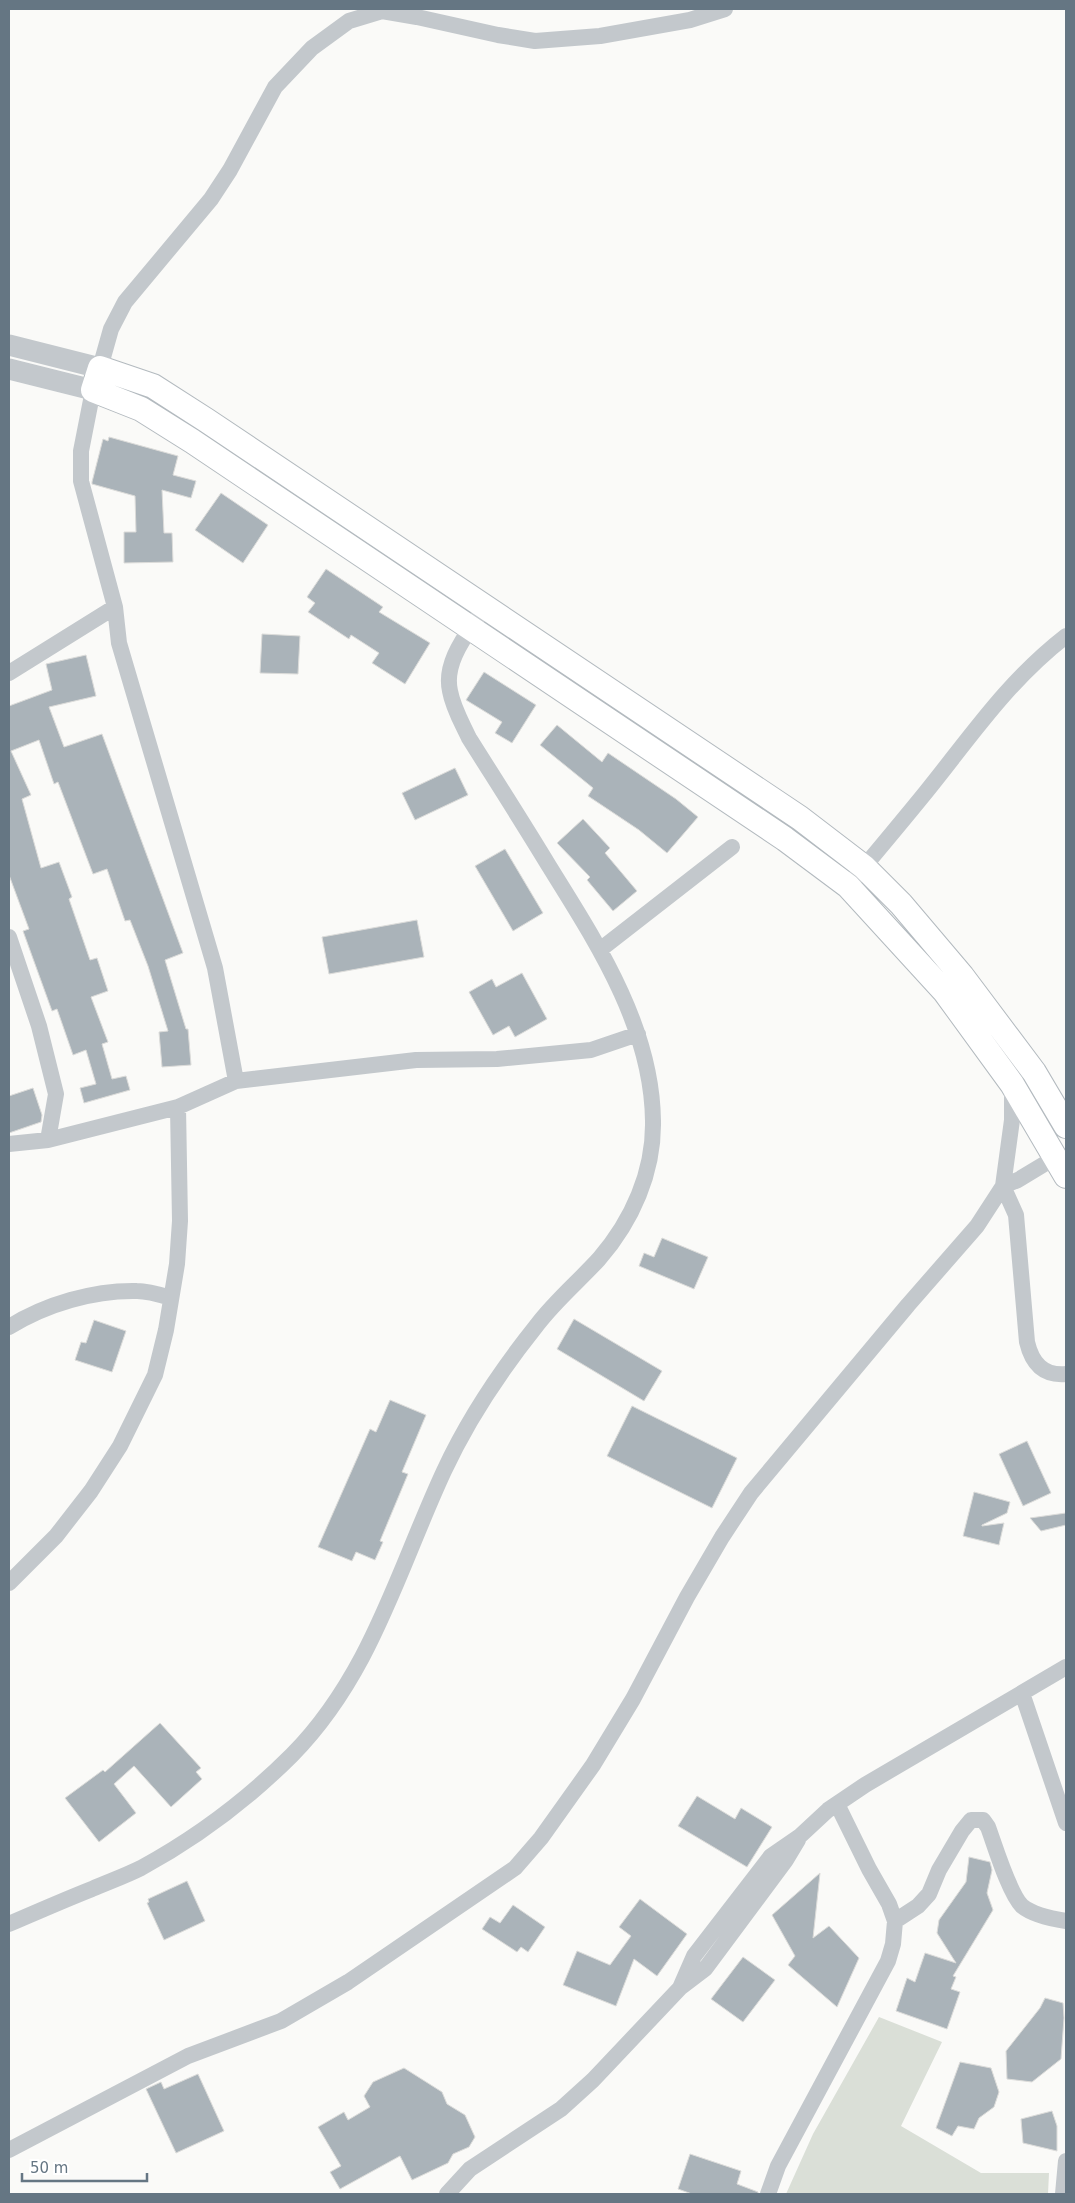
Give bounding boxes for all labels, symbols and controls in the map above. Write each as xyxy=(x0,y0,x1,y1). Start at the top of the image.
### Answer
scale bar xyxy=(22,2150,148,2182)
text: 50 m xyxy=(30,2159,68,2177)

